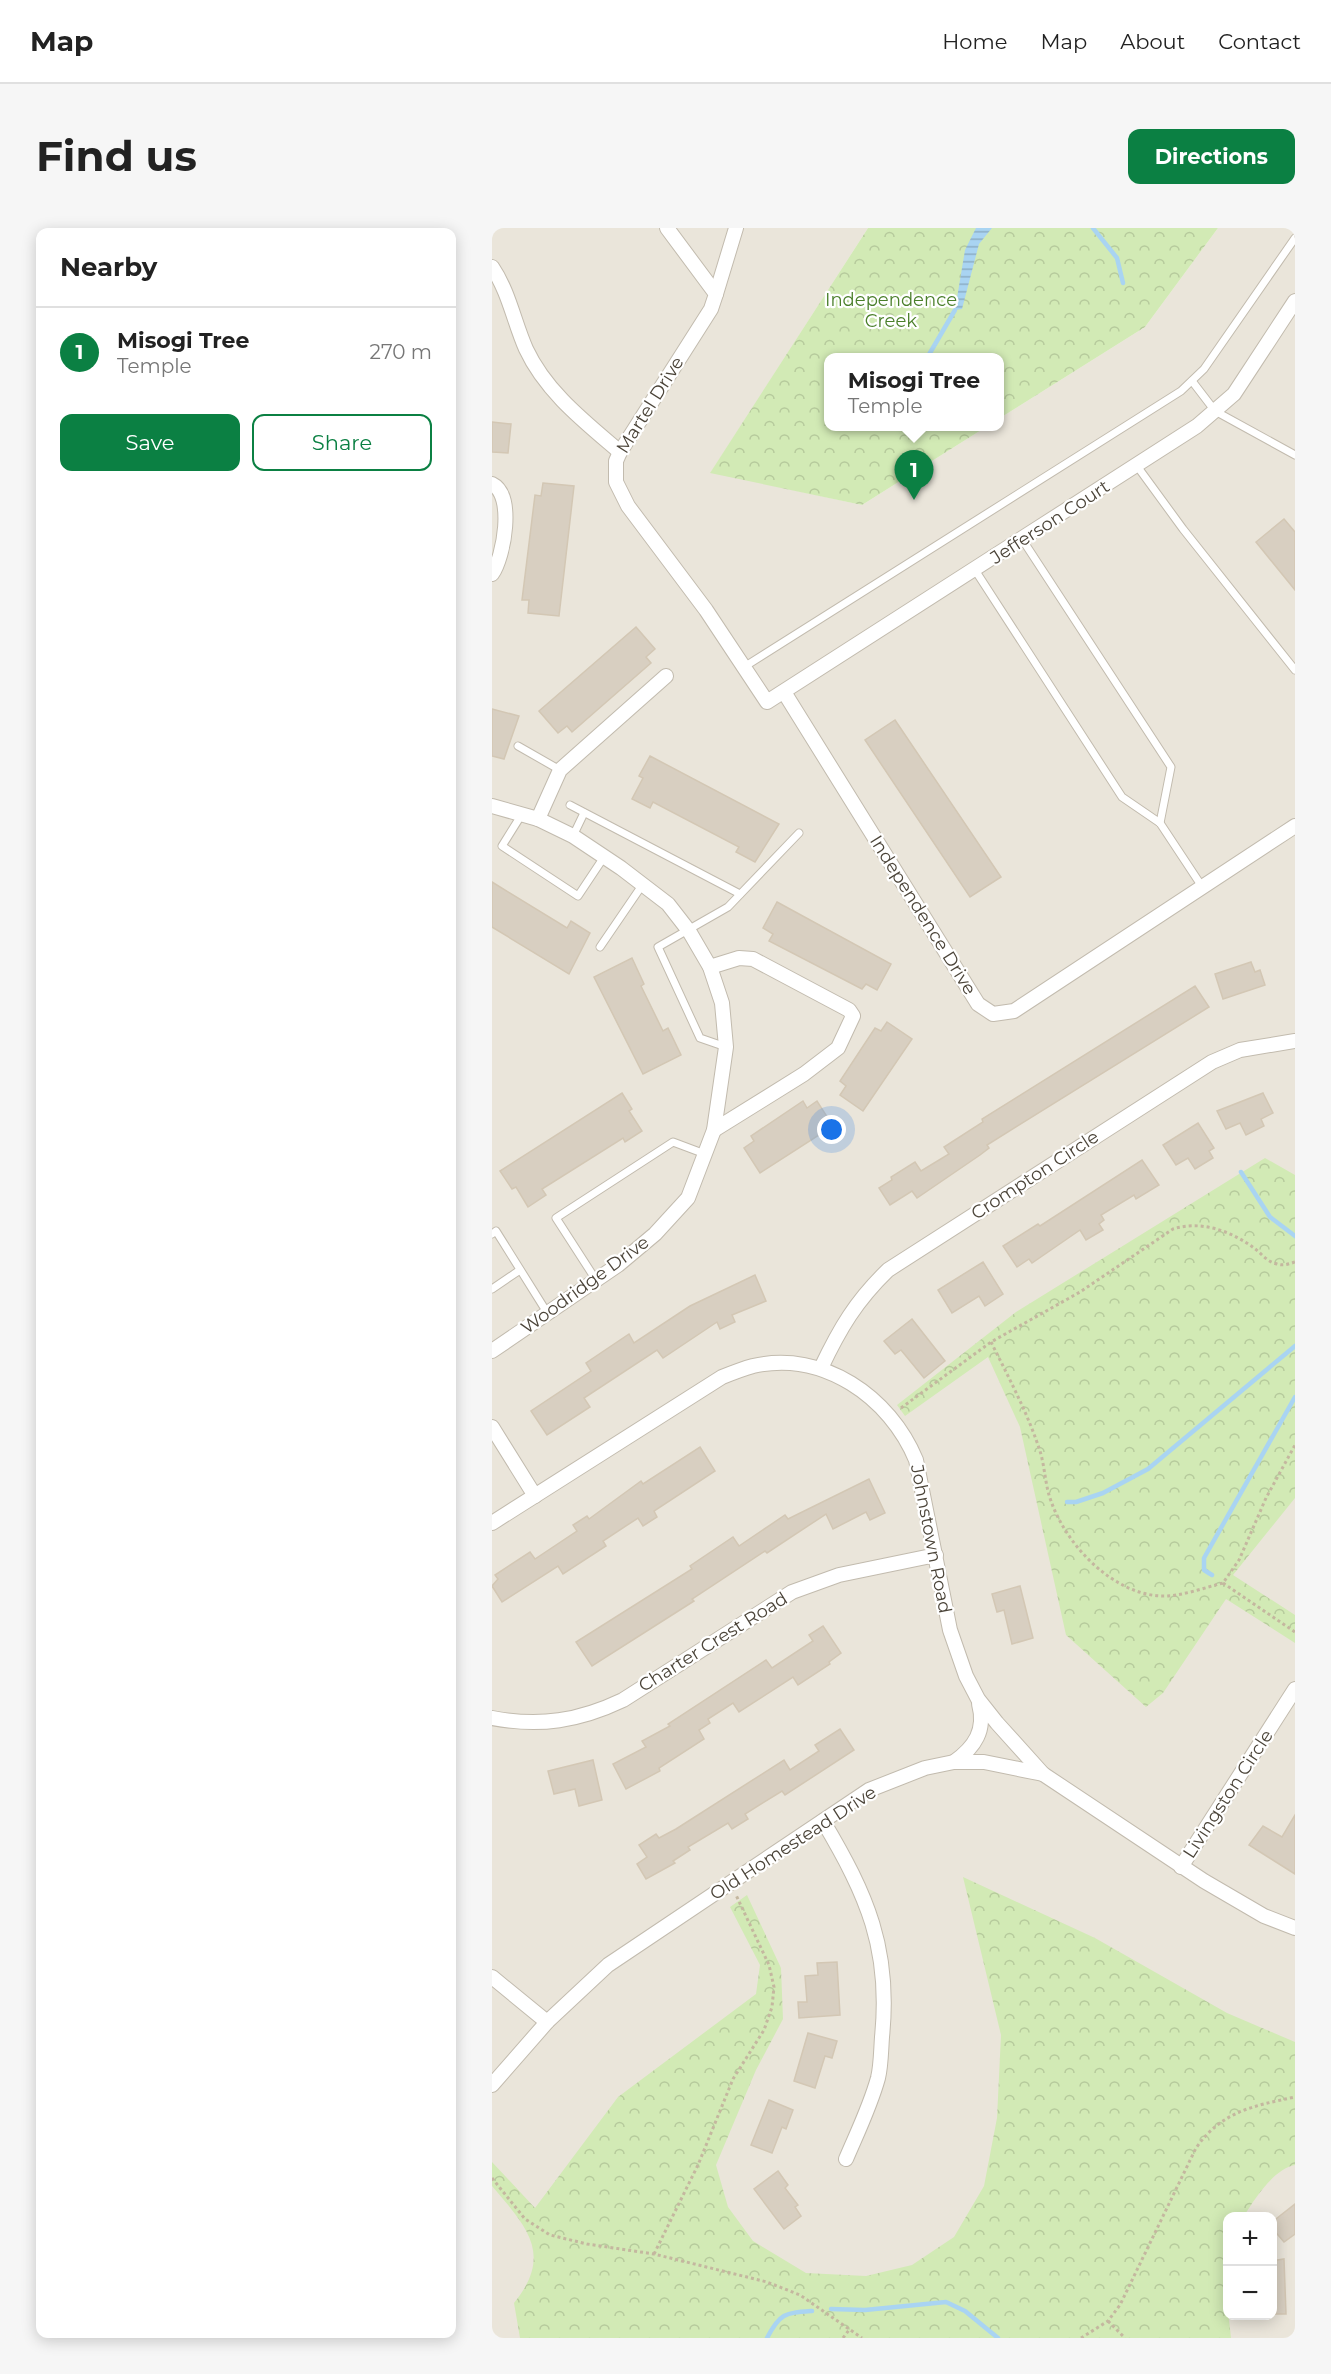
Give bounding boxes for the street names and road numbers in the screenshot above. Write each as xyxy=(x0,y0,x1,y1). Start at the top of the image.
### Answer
street label: Martel Drive xyxy=(612,352,688,457)
street label: Jefferson Court xyxy=(986,475,1114,569)
street label: Independence Drive xyxy=(865,831,981,999)
street label: Crompton Circle xyxy=(967,1125,1103,1224)
street label: Woodridge Drive xyxy=(517,1231,653,1339)
street label: Johnstown Road xyxy=(906,1462,956,1615)
street label: Charter Crest Road xyxy=(635,1587,791,1697)
street label: Livingston Circle xyxy=(1178,1726,1278,1862)
street label: Old Homestead Drive xyxy=(706,1781,880,1905)

